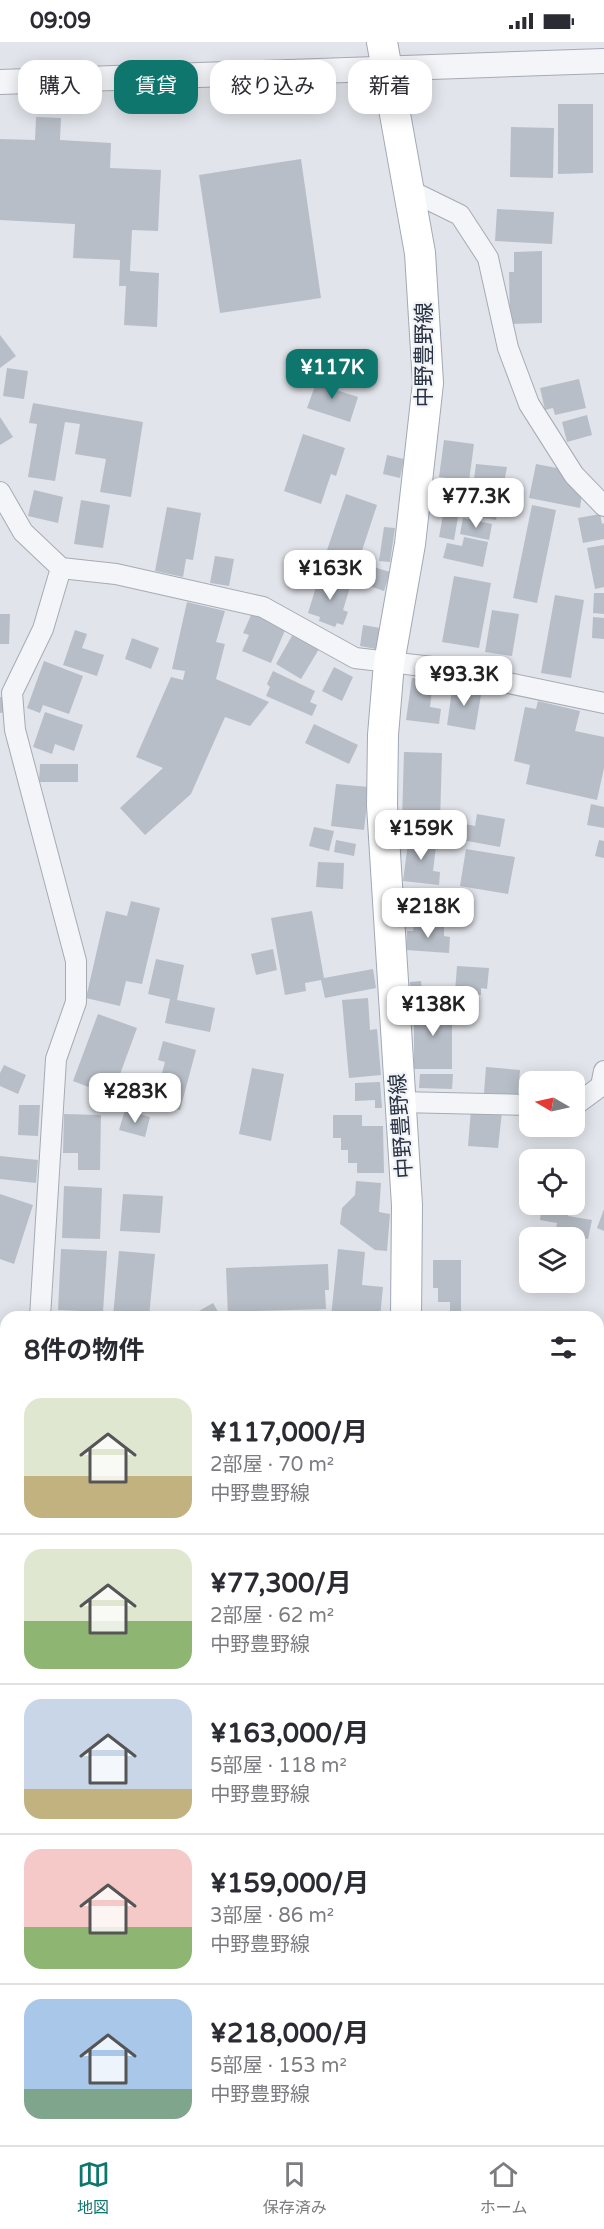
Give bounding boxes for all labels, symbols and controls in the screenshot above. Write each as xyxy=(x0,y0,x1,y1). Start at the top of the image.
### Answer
text: 09:09 xyxy=(30,8,91,34)
chip: 購入 xyxy=(18,60,102,114)
chip: 賃貸 xyxy=(114,60,198,114)
chip: 絞り込み xyxy=(210,60,336,114)
chip: 新着 xyxy=(348,60,432,114)
street label: 中野豊野線 xyxy=(412,303,437,408)
pin: ¥117K xyxy=(290,349,374,400)
text: ¥117K xyxy=(300,356,364,380)
pin: ¥77.3K xyxy=(427,478,525,529)
text: ¥77.3K xyxy=(442,485,510,509)
pin: ¥163K xyxy=(288,550,372,601)
text: ¥163K xyxy=(298,557,362,581)
pin: ¥93.3K xyxy=(415,656,513,707)
text: ¥93.3K xyxy=(429,663,499,687)
pin: ¥159K xyxy=(379,810,463,861)
text: ¥159K xyxy=(389,817,453,841)
pin: ¥218K xyxy=(386,888,470,939)
text: ¥218K xyxy=(396,895,460,919)
pin: ¥138K xyxy=(391,986,475,1037)
text: ¥138K xyxy=(401,993,465,1017)
north arrow xyxy=(519,1071,585,1137)
map controls xyxy=(519,1071,585,1293)
pin: ¥283K xyxy=(93,1073,177,1124)
street label: 中野豊野線 xyxy=(385,1073,418,1179)
text: ¥283K xyxy=(103,1080,167,1104)
button: locate xyxy=(519,1149,585,1215)
button: layers xyxy=(519,1227,585,1293)
icon: filters xyxy=(547,1331,580,1364)
text: 8件の物件 xyxy=(24,1335,144,1366)
text: ¥117,000/月 xyxy=(210,1417,368,1448)
icon: home xyxy=(72,1422,144,1494)
text: 2部屋 · 70 m² xyxy=(210,1453,334,1477)
text: 中野豊野線 xyxy=(210,1482,310,1506)
text: ¥77,300/月 xyxy=(210,1568,352,1599)
icon: home xyxy=(72,1573,144,1645)
text: 2部屋 · 62 m² xyxy=(210,1604,334,1628)
text: 中野豊野線 xyxy=(210,1633,310,1657)
text: ¥163,000/月 xyxy=(210,1718,369,1749)
icon: home xyxy=(72,1723,144,1795)
text: 5部屋 · 118 m² xyxy=(210,1754,347,1778)
text: 中野豊野線 xyxy=(210,1783,310,1807)
text: ¥159,000/月 xyxy=(210,1868,369,1899)
icon: home xyxy=(72,1873,144,1945)
text: 3部屋 · 86 m² xyxy=(210,1904,334,1928)
text: 中野豊野線 xyxy=(210,1933,310,1957)
text: ¥218,000/月 xyxy=(210,2018,369,2049)
icon: home xyxy=(72,2023,144,2095)
text: 5部屋 · 153 m² xyxy=(210,2054,347,2078)
text: 中野豊野線 xyxy=(210,2083,310,2107)
tab: 地図 xyxy=(77,2158,110,2218)
tab: 保存済み xyxy=(263,2158,327,2218)
tab: ホーム xyxy=(480,2158,527,2218)

